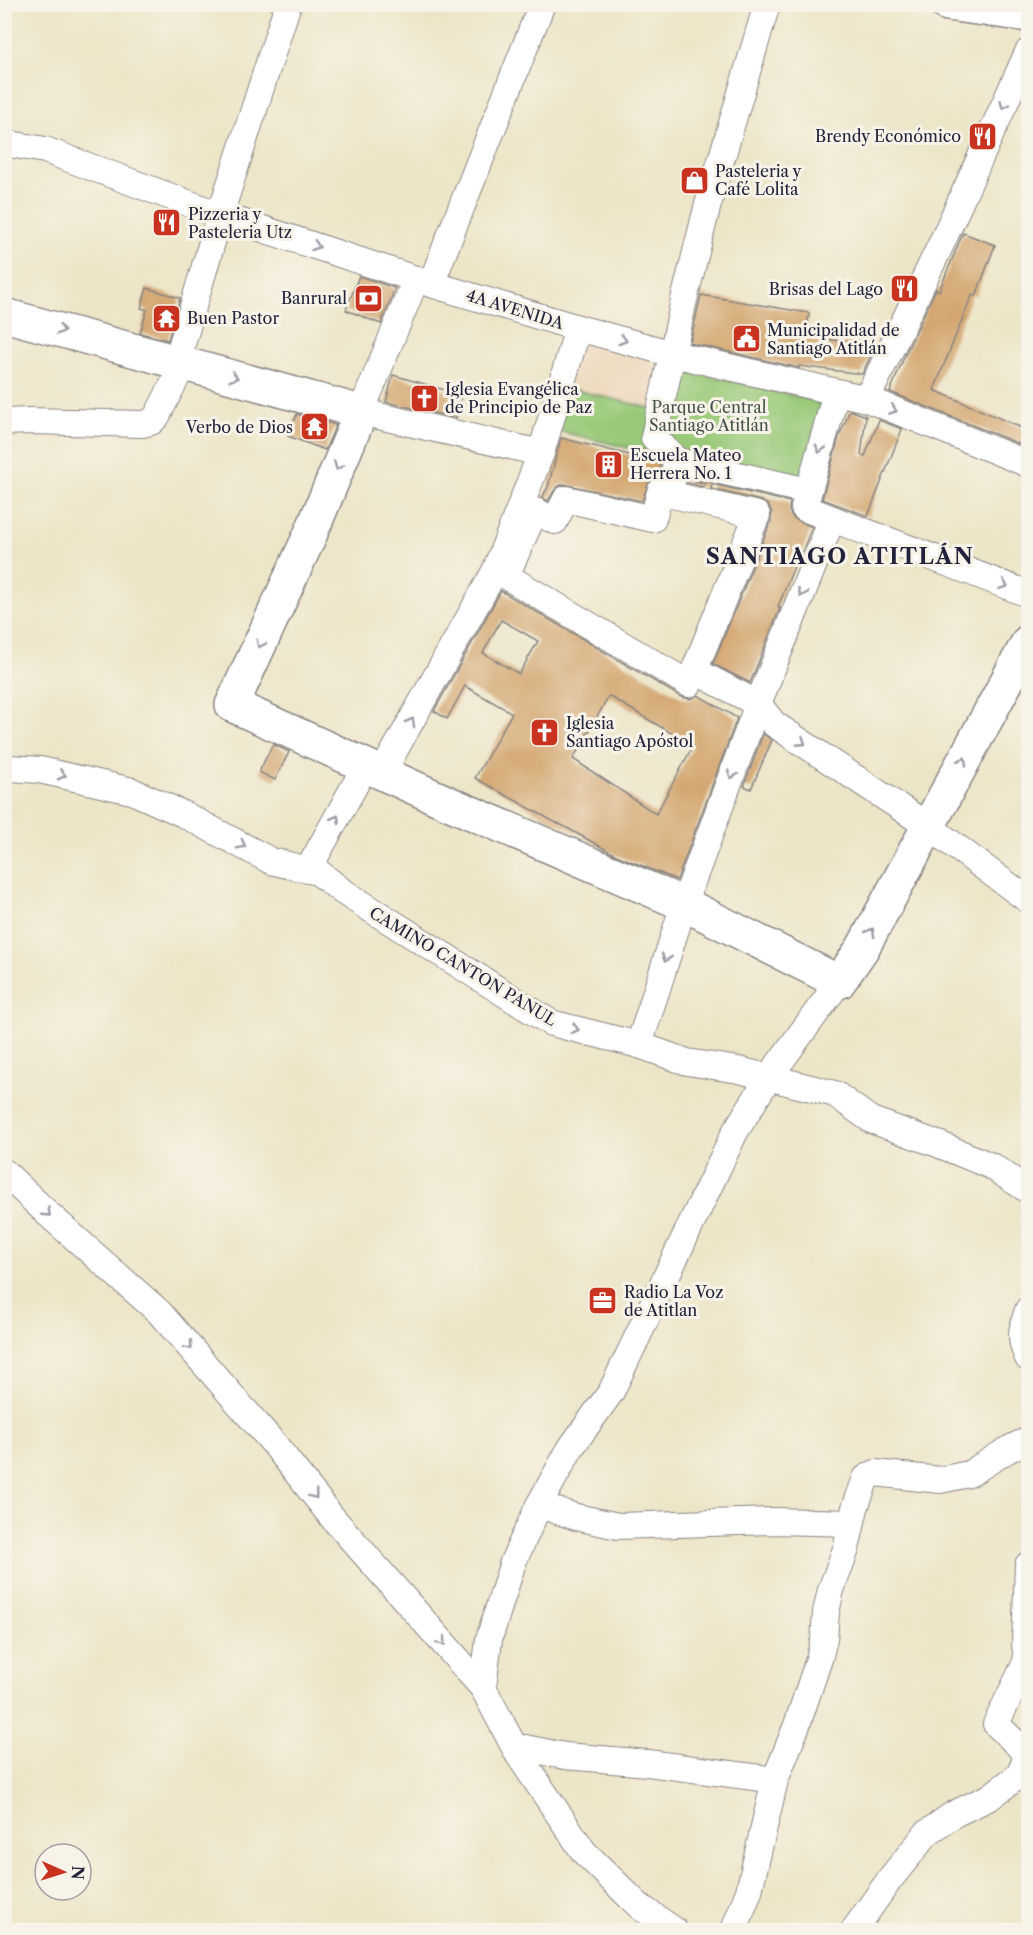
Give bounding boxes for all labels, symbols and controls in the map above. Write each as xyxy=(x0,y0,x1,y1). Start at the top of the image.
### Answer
one-way arrow xyxy=(1000,98,1012,109)
restaurant icon: Brendy Económico xyxy=(966,120,998,152)
place label: Brendy Económico xyxy=(815,126,961,146)
place label: Pasteleria y Café Lolita xyxy=(715,161,803,199)
shop icon: Pasteleria y Café Lolita xyxy=(678,164,710,196)
place label: Pizzeria y Pasteleria Utz xyxy=(188,204,292,242)
restaurant icon: Pizzeria y Pasteleria Utz xyxy=(151,207,183,239)
one-way arrow xyxy=(310,239,321,251)
restaurant icon: Brisas del Lago xyxy=(888,273,920,305)
place label: Brisas del Lago xyxy=(769,279,883,299)
bank icon: Banrural xyxy=(352,282,384,314)
street label: 4A AVENIDA xyxy=(464,285,567,334)
place label: Banrural xyxy=(281,288,347,308)
temple icon: Buen Pastor xyxy=(150,302,182,334)
place label: Buen Pastor xyxy=(187,308,279,328)
place label: Municipalidad de Santiago Atitlán xyxy=(767,320,900,358)
one-way arrow xyxy=(56,322,66,335)
public building icon: Municipalidad de Santiago Atitlán xyxy=(730,323,762,355)
one-way arrow xyxy=(617,333,628,345)
one-way arrow xyxy=(229,369,239,382)
place label: Iglesia Evangélica de Principio de Paz xyxy=(445,379,592,417)
church icon: Iglesia Evangélica de Principio de Paz xyxy=(408,382,440,414)
park label: Parque Central Santiago Atitlán xyxy=(649,397,769,435)
one-way arrow xyxy=(887,402,897,415)
temple icon: Verbo de Dios xyxy=(298,411,330,443)
place label: Verbo de Dios xyxy=(185,417,293,437)
one-way arrow xyxy=(815,443,827,454)
place label: Escuela Mateo Herrera No. 1 xyxy=(630,445,742,483)
building icon: Escuela Mateo Herrera No. 1 xyxy=(593,448,625,480)
one-way arrow xyxy=(333,460,345,471)
district label: SANTIAGO ATITLÁN xyxy=(706,542,974,570)
one-way arrow xyxy=(998,578,1009,590)
one-way arrow xyxy=(797,587,810,598)
one-way arrow xyxy=(255,638,267,649)
place label: Iglesia Santiago Apóstol xyxy=(566,713,694,751)
church icon: Iglesia Santiago Apóstol xyxy=(529,716,561,748)
one-way arrow xyxy=(404,717,415,728)
one-way arrow xyxy=(795,735,806,746)
one-way arrow xyxy=(956,757,967,767)
one-way arrow xyxy=(56,767,66,780)
one-way arrow xyxy=(727,769,739,780)
one-way arrow xyxy=(329,815,340,826)
one-way arrow xyxy=(236,838,246,849)
street label: CAMINO CANTON PANUL xyxy=(366,902,561,1030)
one-way arrow xyxy=(863,928,875,939)
one-way arrow xyxy=(661,952,674,963)
one-way arrow xyxy=(570,1022,580,1035)
one-way arrow xyxy=(40,1206,50,1217)
place label: Radio La Voz de Atitlan xyxy=(624,1282,723,1320)
office icon: Radio La Voz de Atitlan xyxy=(587,1285,619,1317)
one-way arrow xyxy=(182,1339,193,1350)
one-way arrow xyxy=(307,1488,318,1499)
one-way arrow xyxy=(435,1635,446,1646)
north arrow xyxy=(33,1842,93,1902)
text: N xyxy=(68,1865,88,1880)

